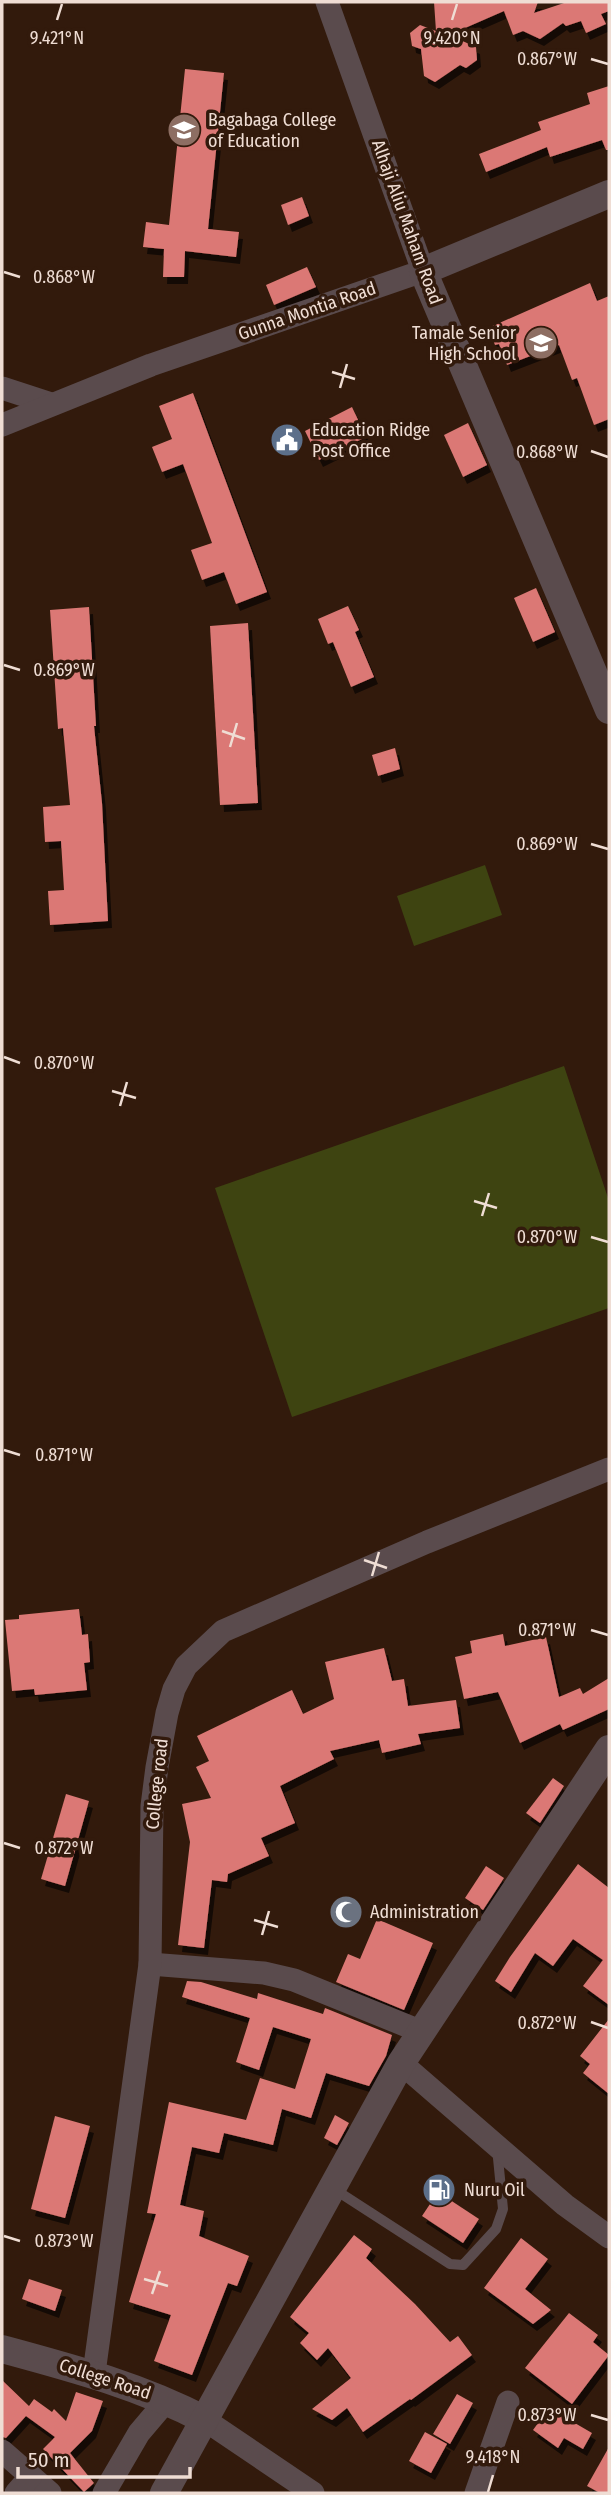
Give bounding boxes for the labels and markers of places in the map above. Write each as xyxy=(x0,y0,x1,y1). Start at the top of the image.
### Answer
place label: Bagabaga College of Education xyxy=(208,109,336,152)
school or university icon: Bagabaga College of Education xyxy=(165,111,203,149)
place label: Tamale Senior High School xyxy=(412,322,517,365)
school or university icon: Tamale Senior High School xyxy=(522,324,560,362)
place label: Education Ridge Post Office xyxy=(312,419,430,462)
public building icon: Education Ridge Post Office xyxy=(268,421,306,459)
mosque icon: Administration xyxy=(327,1893,365,1931)
place label: Administration xyxy=(370,1901,479,1923)
fuel station icon: Nuru Oil xyxy=(420,2171,458,2209)
place label: Nuru Oil xyxy=(464,2179,525,2201)

